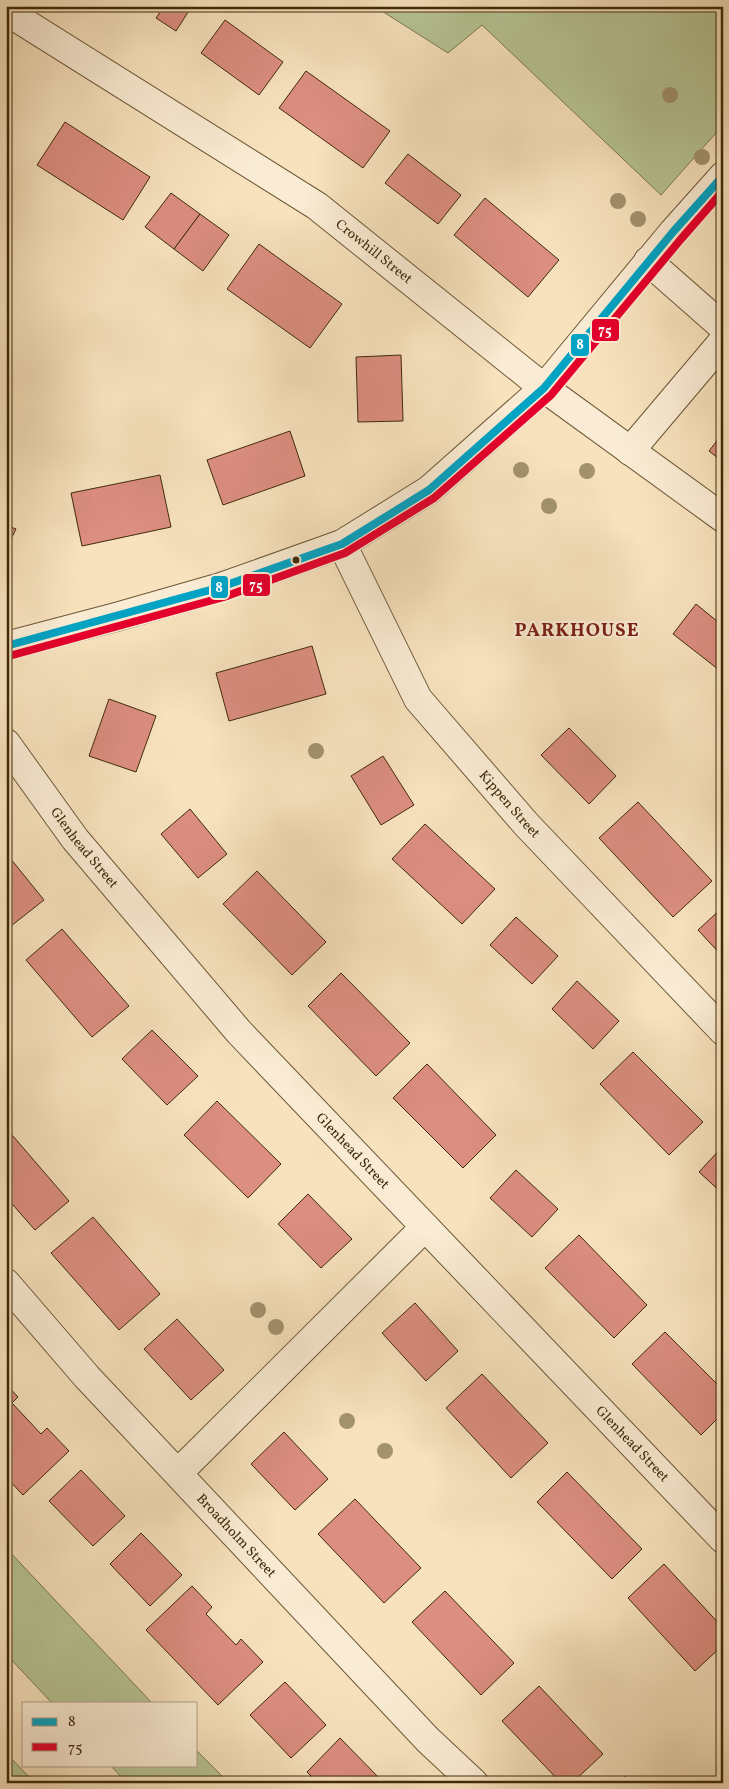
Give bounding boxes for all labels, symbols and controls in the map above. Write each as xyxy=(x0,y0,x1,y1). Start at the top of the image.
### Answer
street label: Crowhill Street xyxy=(331,215,416,288)
line badge: 75 xyxy=(591,318,620,342)
text: 75 xyxy=(598,322,612,341)
line badge: 8 xyxy=(570,333,590,357)
text: 8 xyxy=(576,336,584,355)
unlabelled marker xyxy=(291,555,301,565)
line badge: 75 xyxy=(242,573,271,597)
line badge: 8 xyxy=(210,575,229,599)
text: 75 xyxy=(249,577,263,596)
text: 8 xyxy=(215,579,223,598)
district label: PARKHOUSE xyxy=(514,618,640,644)
street label: Kippen Street xyxy=(474,766,544,842)
street label: Glenhead Street xyxy=(46,804,123,893)
street label: Glenhead Street xyxy=(312,1109,394,1193)
street label: Glenhead Street xyxy=(591,1402,673,1486)
street label: Broadholm Street xyxy=(192,1490,280,1582)
legend xyxy=(22,1702,198,1766)
text: 8 xyxy=(68,1712,76,1733)
text: 75 xyxy=(68,1738,83,1759)

